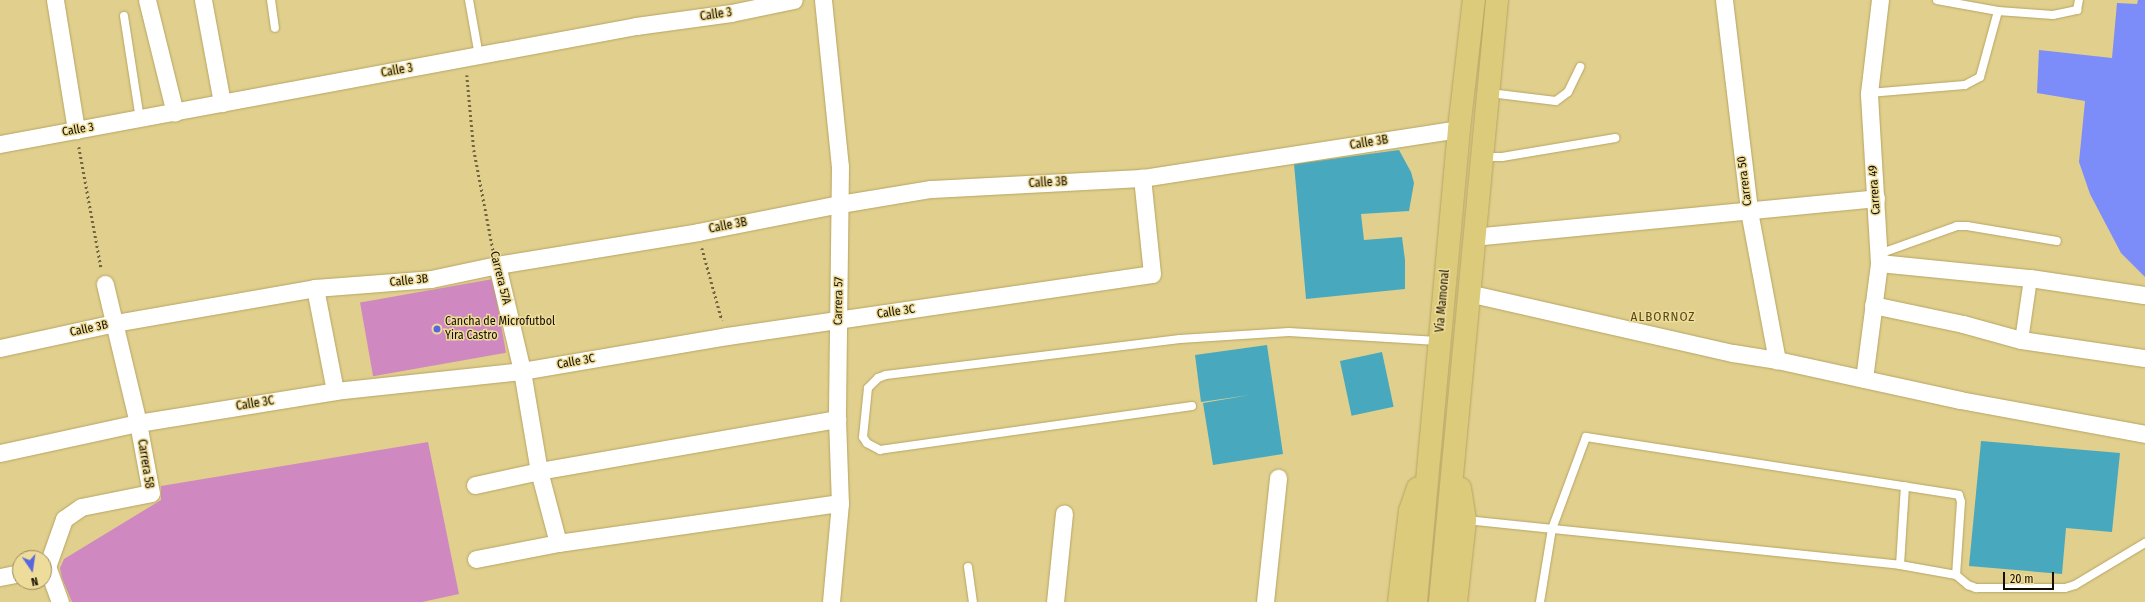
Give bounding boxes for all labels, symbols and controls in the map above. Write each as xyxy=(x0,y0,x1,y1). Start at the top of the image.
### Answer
street label: Calle 3 xyxy=(699,6,733,24)
street label: Calle 3 xyxy=(380,61,414,81)
street label: Calle 3 xyxy=(61,120,95,140)
street label: Calle 3B xyxy=(1349,133,1389,153)
street label: Carrera 50 xyxy=(1735,155,1755,207)
street label: Carrera 49 xyxy=(1866,165,1884,215)
street label: Calle 3B xyxy=(1028,175,1068,191)
street label: Calle 3B xyxy=(708,215,748,237)
street label: Carrera 57A xyxy=(486,250,514,306)
street label: Vía Mamonal xyxy=(1433,269,1453,333)
street label: Calle 3B xyxy=(389,272,429,290)
street label: Carrera 57 xyxy=(831,277,847,325)
street label: Calle 3C xyxy=(876,302,916,322)
district label: ALBORNOZ xyxy=(1631,309,1695,325)
place label: Cancha de Microfutbol Yira Castro xyxy=(445,315,555,343)
street label: Calle 3B xyxy=(69,318,109,340)
marker: Cancha de Microfutbol Yira Castro xyxy=(432,324,442,334)
street label: Calle 3C xyxy=(556,352,596,372)
street label: Calle 3C xyxy=(235,394,275,414)
street label: Carrera 58 xyxy=(134,438,156,490)
north arrow xyxy=(12,550,52,590)
scale bar xyxy=(2005,564,2056,590)
text: 20 m xyxy=(2010,572,2034,586)
text: N xyxy=(30,574,39,588)

